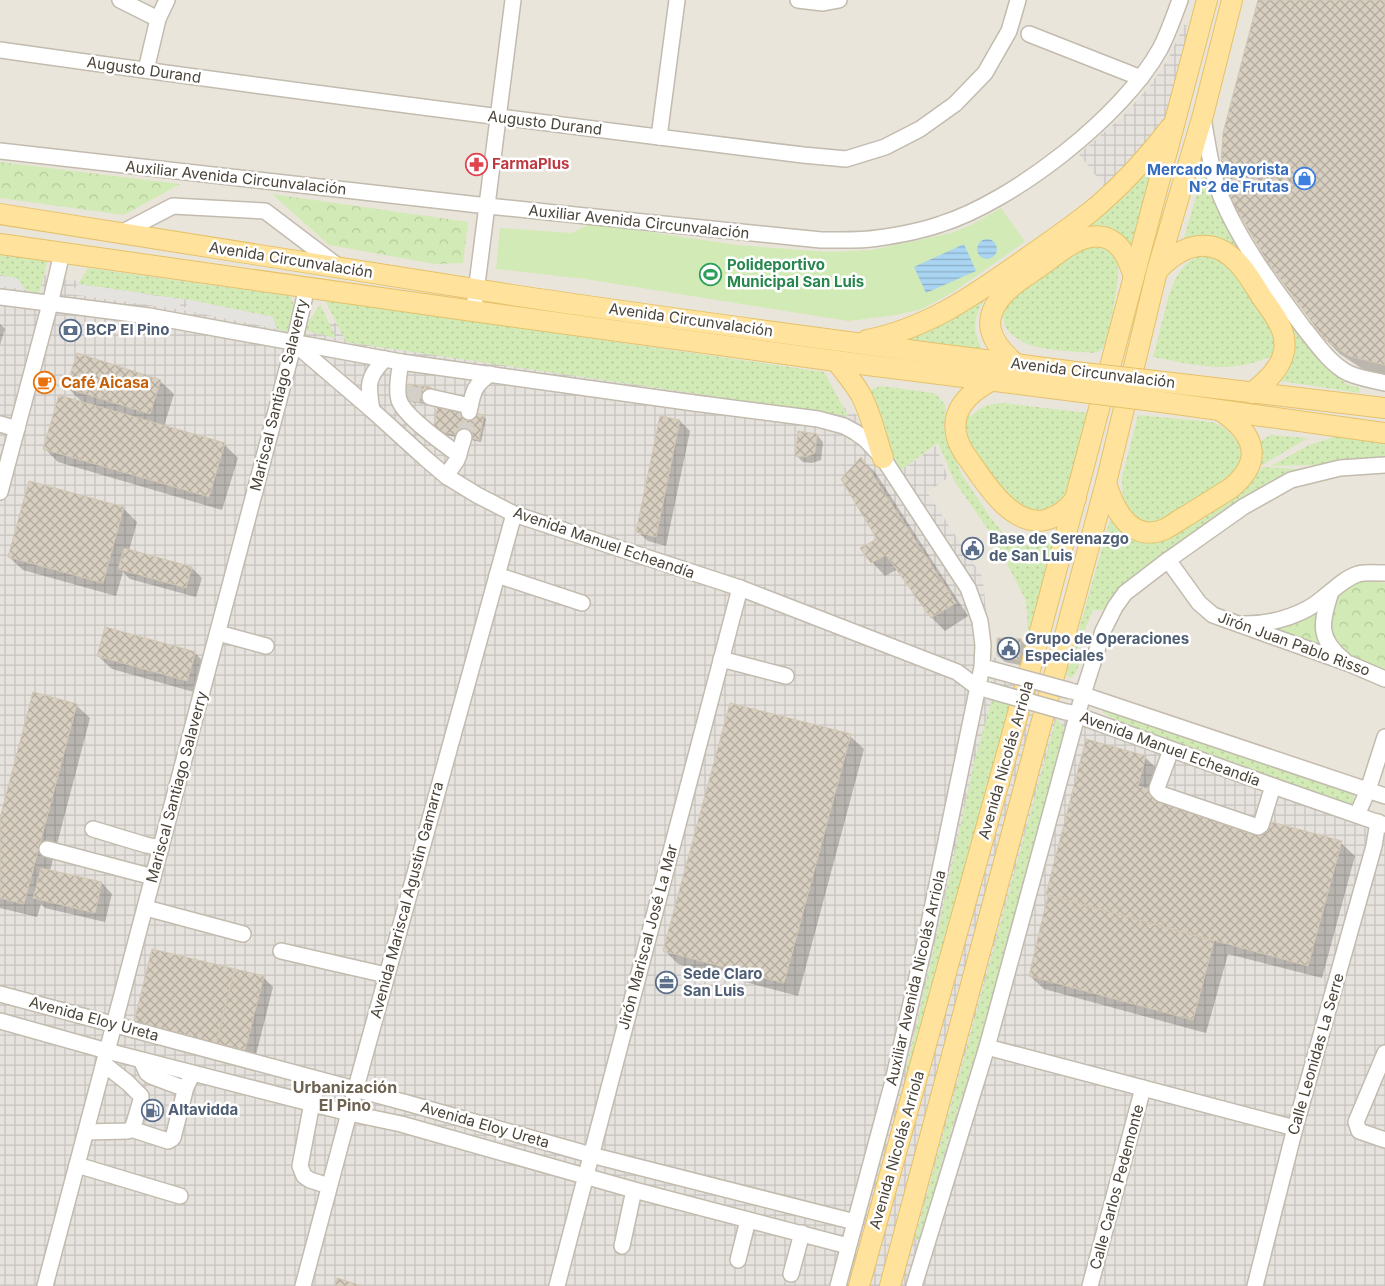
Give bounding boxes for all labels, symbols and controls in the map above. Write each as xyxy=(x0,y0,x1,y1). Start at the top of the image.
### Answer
street label: Augusto Durand xyxy=(86,52,202,87)
street label: Augusto Durand xyxy=(487,106,603,139)
pharmacy icon: FarmaPlus xyxy=(464,152,488,176)
place label: FarmaPlus xyxy=(492,154,569,173)
street label: Auxiliar Avenida Circunvalación xyxy=(125,156,347,199)
place label: Mercado Mayorista N°2 de Frutas xyxy=(1147,160,1289,196)
shop icon: Mercado Mayorista N°2 de Frutas xyxy=(1293,167,1317,191)
street label: Auxiliar Avenida Circunvalación xyxy=(528,200,750,243)
street label: Avenida Circunvalación xyxy=(208,237,374,282)
place label: Polideportivo Municipal San Luis xyxy=(727,255,864,291)
sports icon: Polideportivo Municipal San Luis xyxy=(699,262,723,286)
street label: Mariscal Santiago Salaverry xyxy=(245,296,312,493)
street label: Avenida Circunvalación xyxy=(608,299,774,340)
bank icon: BCP El Pino xyxy=(58,318,82,342)
place label: BCP El Pino xyxy=(86,320,169,339)
street label: Avenida Circunvalación xyxy=(1010,353,1176,392)
cafe icon: Café Aicasa xyxy=(33,371,57,395)
place label: Café Aicasa xyxy=(61,373,149,392)
street label: Avenida Manuel Echeandía xyxy=(511,502,697,583)
place label: Base de Serenazgo de San Luis xyxy=(989,529,1129,565)
public building icon: Base de Serenazgo de San Luis xyxy=(961,536,985,560)
street label: Jirón Juan Pablo Risso xyxy=(1215,607,1373,680)
place label: Grupo de Operaciones Especiales xyxy=(1025,629,1189,665)
public building icon: Grupo de Operaciones Especiales xyxy=(997,636,1021,660)
street label: Avenida Nicolás Arriola xyxy=(974,678,1037,841)
street label: Mariscal Santiago Salaverry xyxy=(142,688,211,885)
street label: Avenida Manuel Echeandía xyxy=(1077,707,1263,790)
street label: Avenida Mariscal Agustin Gamarra xyxy=(366,780,447,1020)
street label: Jirón Mariscal José La Mar xyxy=(614,842,682,1032)
street label: Auxiliar Avenida Nicolás Arriola xyxy=(881,868,950,1088)
place label: Sede Claro San Luis xyxy=(683,964,763,1000)
office icon: Sede Claro San Luis xyxy=(655,971,679,995)
street label: Calle Leonidas La Serre xyxy=(1283,971,1348,1137)
street label: Avenida Eloy Ureta xyxy=(27,992,161,1045)
street label: Avenida Nicolás Arriola xyxy=(865,1068,928,1231)
district label: Urbanización El Pino xyxy=(293,1077,397,1115)
street label: Avenida Eloy Ureta xyxy=(418,1097,552,1152)
fuel station icon: Altavidda xyxy=(140,1098,164,1122)
place label: Altavidda xyxy=(168,1100,238,1119)
street label: Calle Carlos Pedemonte xyxy=(1085,1102,1148,1272)

